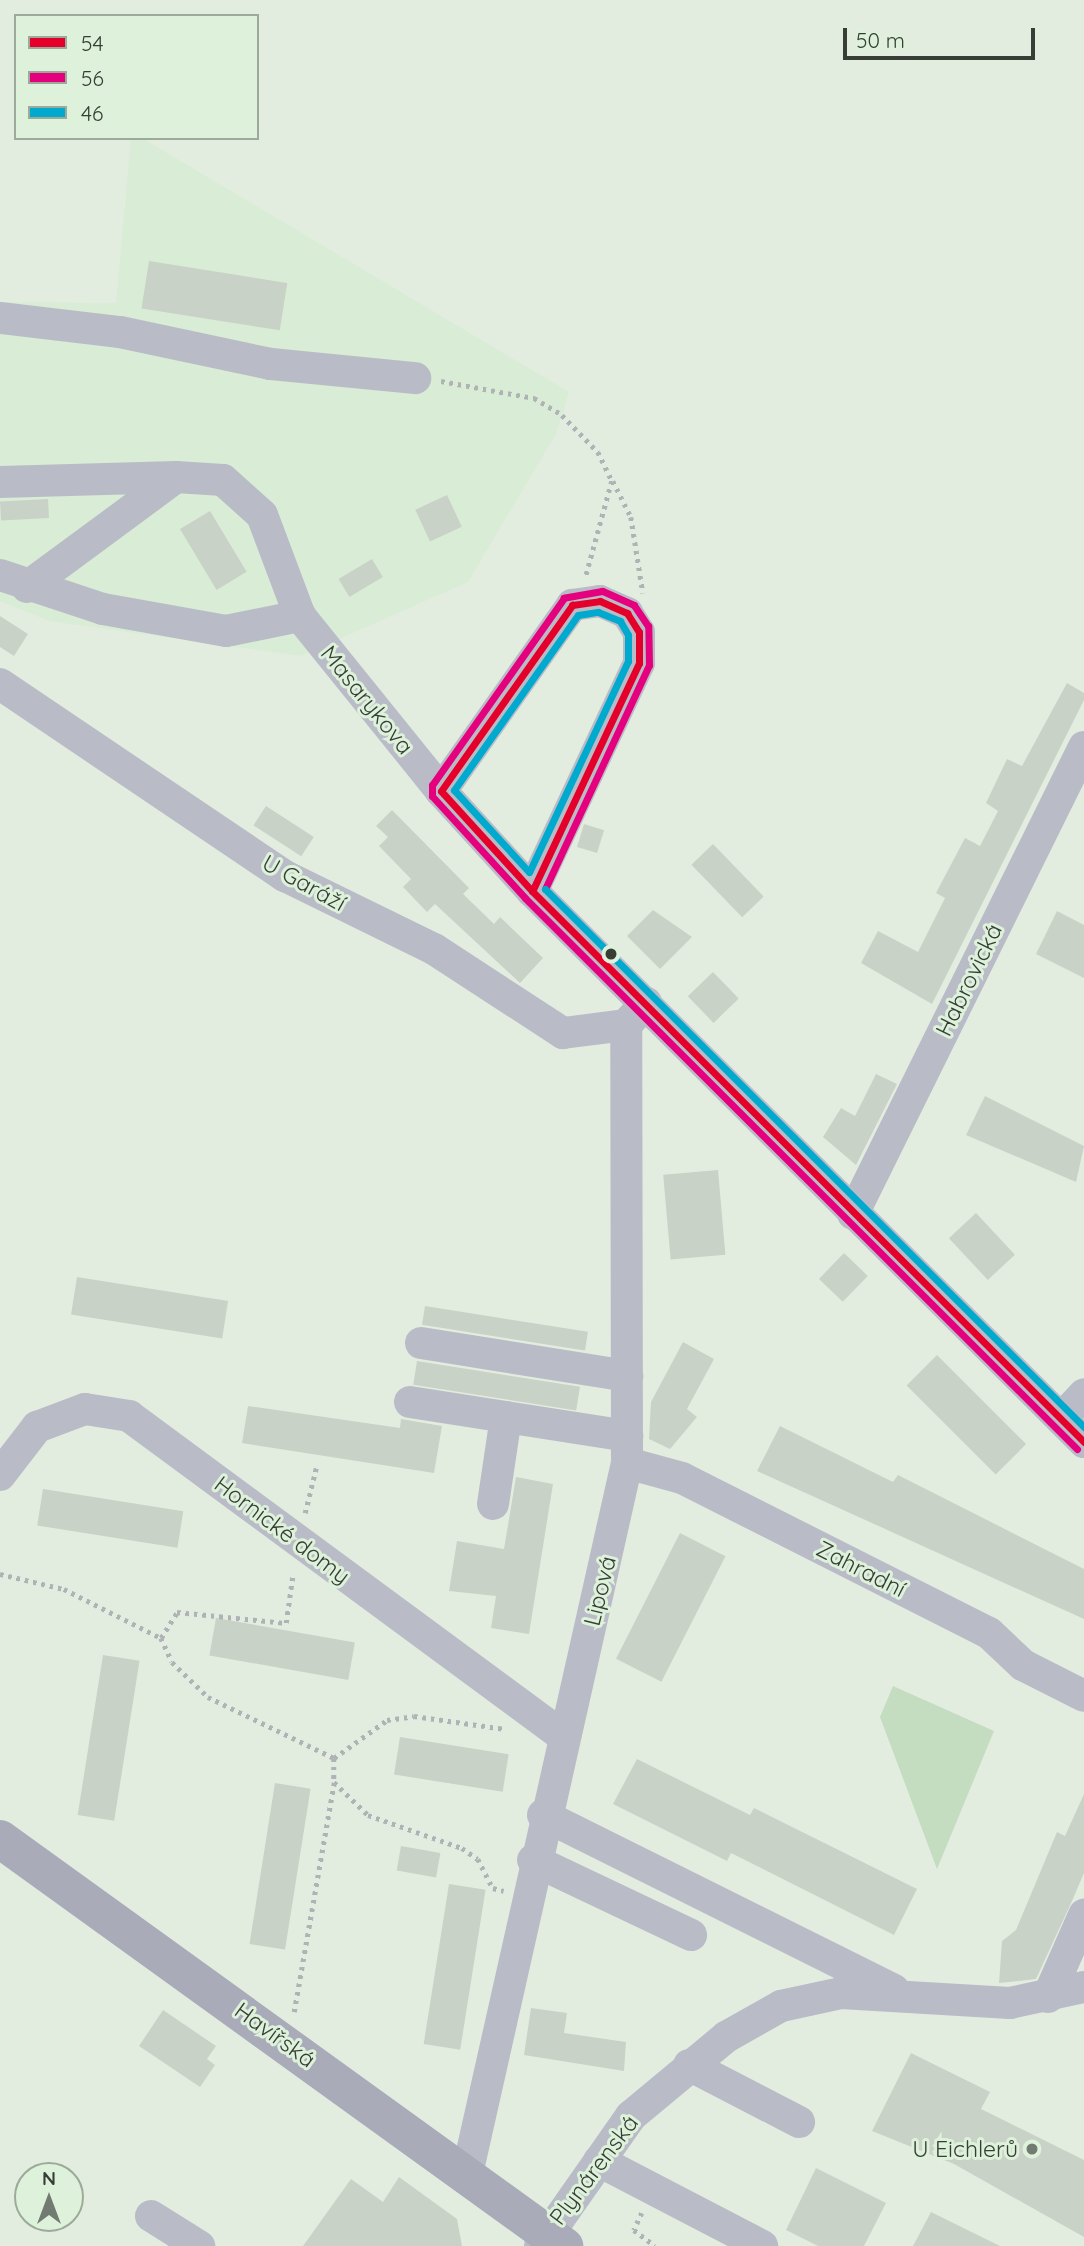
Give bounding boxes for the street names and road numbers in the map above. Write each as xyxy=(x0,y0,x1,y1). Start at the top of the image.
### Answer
street label: Masarykova xyxy=(315,640,419,760)
street label: U Garáží xyxy=(257,849,351,917)
street label: Habrovická xyxy=(930,919,1008,1041)
street label: Hornické domy xyxy=(209,1470,355,1590)
street label: Zahradní xyxy=(812,1535,910,1603)
street label: Lipová xyxy=(578,1553,622,1629)
street label: Havířská xyxy=(229,1996,321,2074)
street label: Plynárenská xyxy=(544,2110,644,2230)

